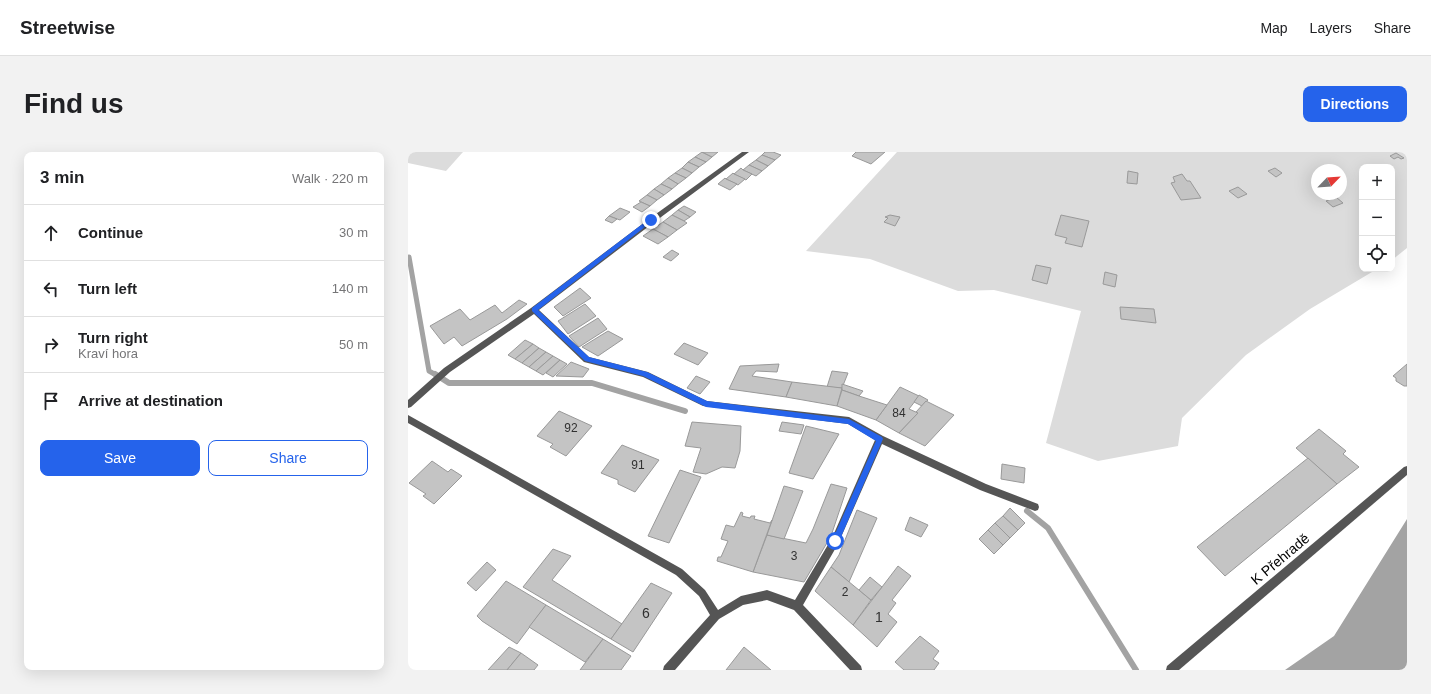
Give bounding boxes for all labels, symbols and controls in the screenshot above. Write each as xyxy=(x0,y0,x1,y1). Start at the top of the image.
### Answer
text: Streetwise xyxy=(20,17,115,38)
text: Map xyxy=(1260,20,1288,36)
text: Layers xyxy=(1310,20,1352,36)
text: Share xyxy=(1374,20,1411,36)
button: Directions xyxy=(1303,86,1407,122)
text: Find us xyxy=(24,88,124,119)
north arrow xyxy=(1311,164,1347,200)
map controls xyxy=(1359,164,1395,272)
button: + xyxy=(1359,164,1395,200)
text: 3 min xyxy=(40,168,84,187)
text: Walk · 220 m xyxy=(292,171,368,186)
button: − xyxy=(1359,200,1395,236)
route end xyxy=(642,211,660,229)
icon: ahead xyxy=(40,222,62,244)
text: Continue xyxy=(78,224,143,241)
text: 30 m xyxy=(339,225,368,240)
button: locate xyxy=(1359,236,1395,272)
icon: left xyxy=(40,278,62,300)
text: Turn left xyxy=(78,280,137,297)
text: 140 m xyxy=(332,281,368,296)
text: Turn right xyxy=(78,329,148,346)
icon: right xyxy=(40,334,62,356)
text: 50 m xyxy=(339,337,368,352)
text: Kraví hora xyxy=(78,346,138,361)
icon: arrive xyxy=(40,390,62,412)
text: Arrive at destination xyxy=(78,392,223,409)
house number: 84 xyxy=(892,406,906,420)
house number: 92 xyxy=(564,421,578,435)
button: Save xyxy=(40,440,200,476)
button: Share xyxy=(208,440,368,476)
house number: 91 xyxy=(631,458,645,472)
street label: K Přehradě xyxy=(1248,530,1312,588)
route start xyxy=(826,532,844,550)
house number: 3 xyxy=(791,549,798,563)
house number: 2 xyxy=(842,585,849,599)
house number: 6 xyxy=(642,605,650,621)
house number: 1 xyxy=(875,609,883,625)

